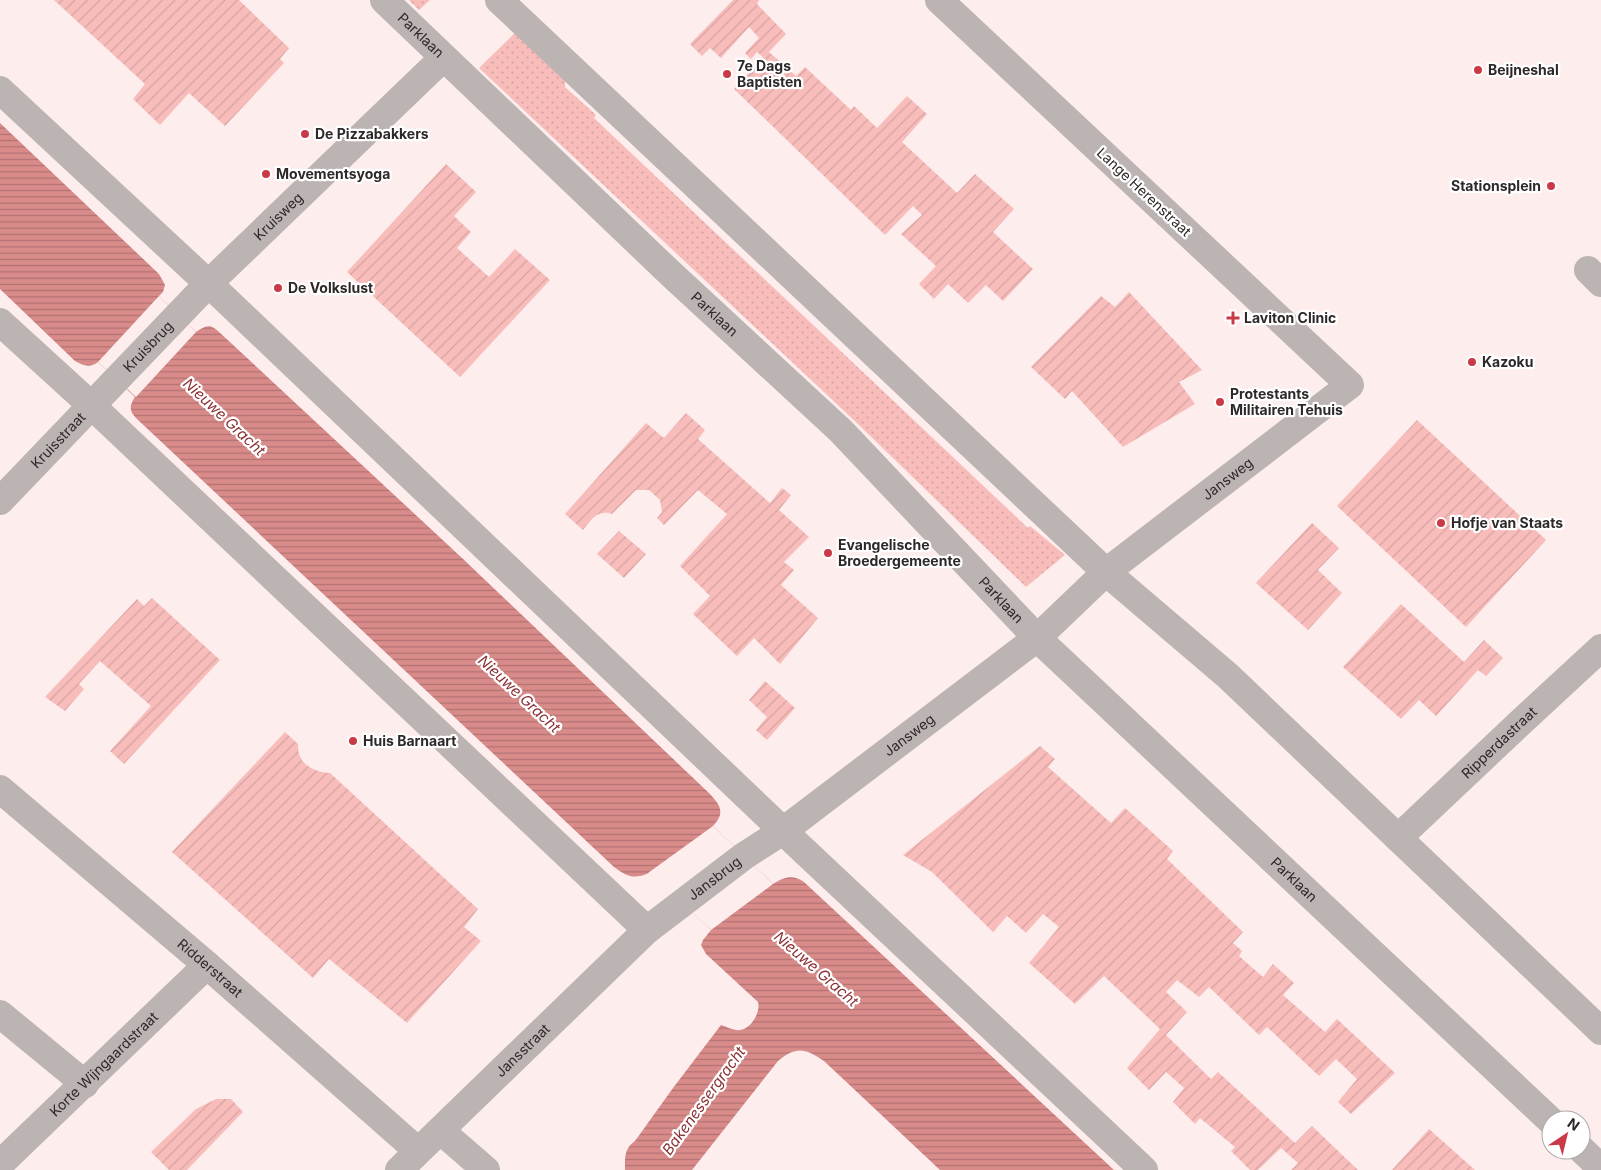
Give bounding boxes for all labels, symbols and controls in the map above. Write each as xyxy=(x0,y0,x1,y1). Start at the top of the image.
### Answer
street label: Parklaan xyxy=(395,9,448,61)
place label: 7e Dags Baptisten xyxy=(737,57,802,90)
place label: Beijneshal xyxy=(1488,61,1559,78)
marker: Beijneshal xyxy=(1472,64,1484,76)
marker: 7e Dags Baptisten xyxy=(721,68,733,80)
place label: De Pizzabakkers xyxy=(315,125,429,142)
marker: De Pizzabakkers xyxy=(299,128,311,140)
street label: Lange Herenstraat xyxy=(1094,144,1195,240)
place label: Movementsyoga xyxy=(276,165,390,182)
marker: Movementsyoga xyxy=(260,168,272,180)
place label: Stationsplein xyxy=(1451,177,1541,194)
marker: Stationsplein xyxy=(1545,180,1557,192)
street label: Kruisweg xyxy=(250,189,306,244)
place label: De Volkslust xyxy=(288,279,373,296)
marker: De Volkslust xyxy=(272,282,284,294)
street label: Parklaan xyxy=(688,288,742,340)
place label: Laviton Clinic xyxy=(1244,309,1336,326)
marker: Laviton Clinic xyxy=(1226,311,1240,325)
street label: Kruisbrug xyxy=(119,317,176,375)
place label: Kazoku xyxy=(1482,353,1533,370)
marker: Kazoku xyxy=(1466,356,1478,368)
water label: Nieuwe Gracht xyxy=(179,374,270,460)
place label: Protestants Militairen Tehuis xyxy=(1230,385,1343,418)
marker: Protestants Militairen Tehuis xyxy=(1214,396,1226,408)
street label: Kruisstraat xyxy=(27,408,89,472)
street label: Jansweg xyxy=(1198,454,1256,503)
place label: Hofje van Staats xyxy=(1451,514,1563,531)
marker: Hofje van Staats xyxy=(1435,517,1447,529)
place label: Evangelische Broedergemeente xyxy=(838,536,961,569)
marker: Evangelische Broedergemeente xyxy=(822,547,834,559)
street label: Parklaan xyxy=(976,573,1027,626)
water label: Nieuwe Gracht xyxy=(474,651,565,737)
street label: Ripperdastraat xyxy=(1458,703,1540,782)
street label: Jansweg xyxy=(880,710,938,759)
place label: Huis Barnaart xyxy=(363,732,456,749)
marker: Huis Barnaart xyxy=(347,735,359,747)
street label: Jansbrug xyxy=(684,852,744,904)
street label: Parklaan xyxy=(1268,853,1321,905)
water label: Nieuwe Gracht xyxy=(770,927,863,1011)
street label: Ridderstraat xyxy=(174,935,247,1001)
street label: Korte Wijngaardstraat xyxy=(46,1008,161,1120)
street label: Jansstraat xyxy=(491,1020,553,1080)
water label: Bakenessergracht xyxy=(658,1042,750,1159)
north arrow xyxy=(1541,1110,1591,1160)
text: N xyxy=(1564,1114,1583,1134)

